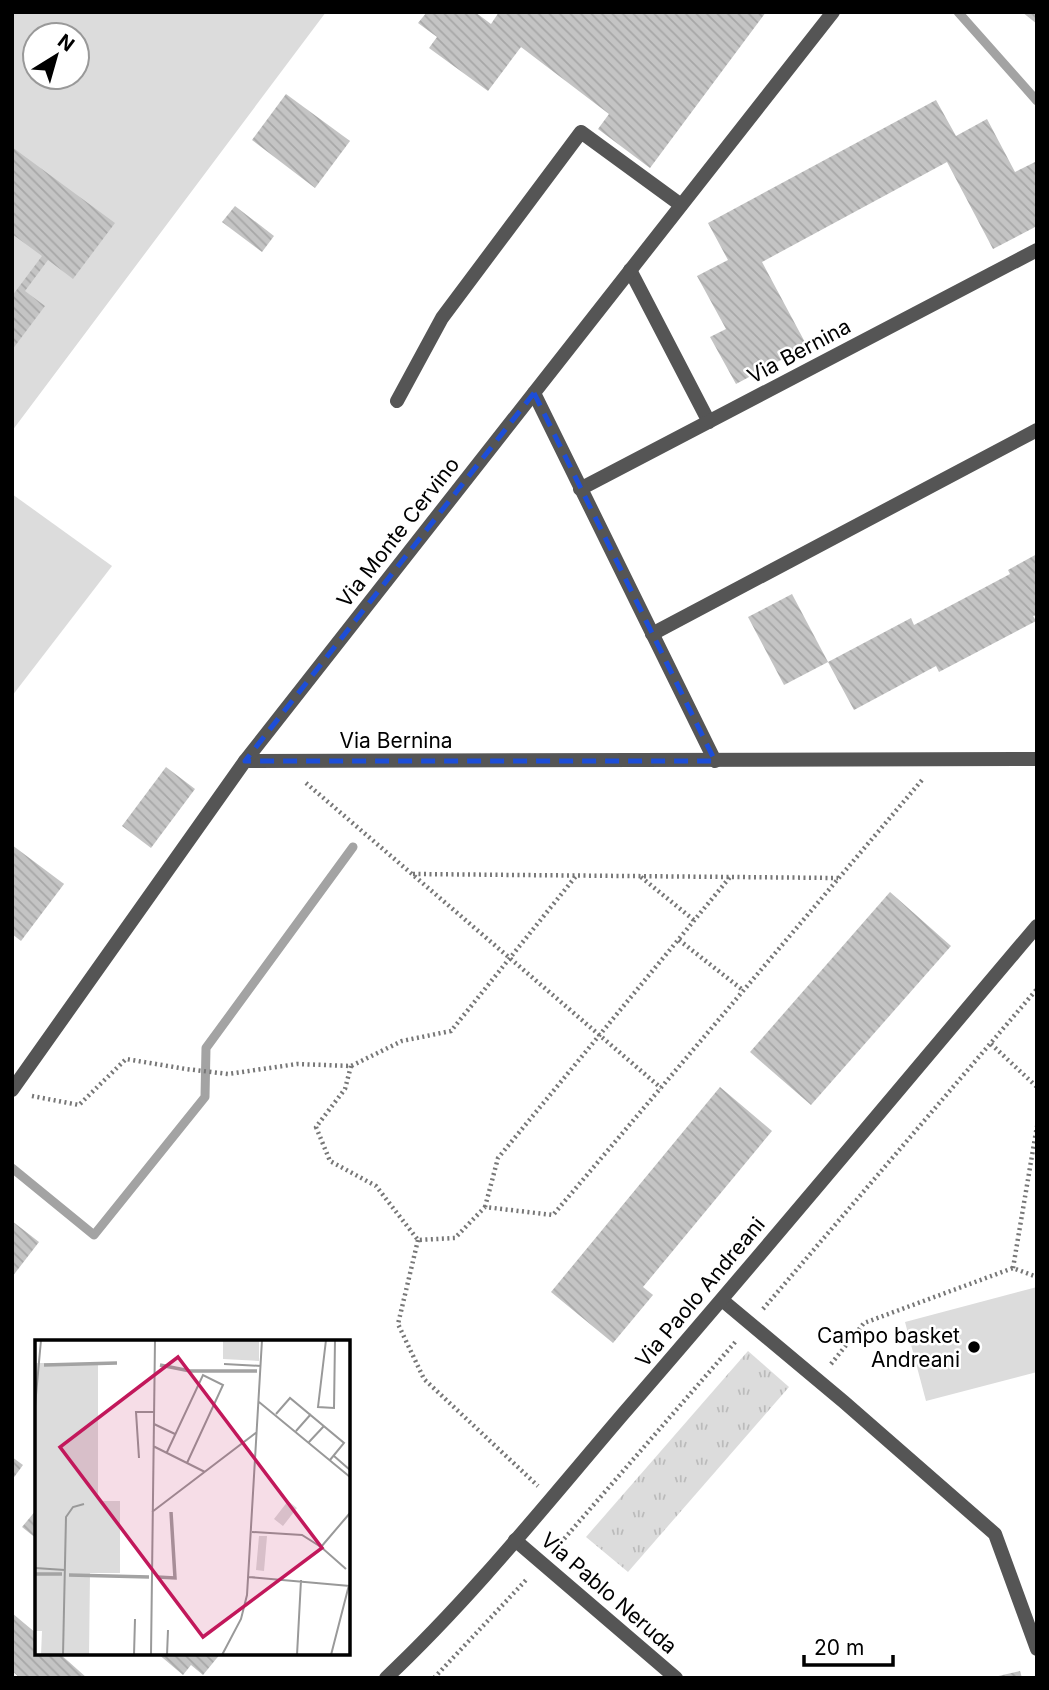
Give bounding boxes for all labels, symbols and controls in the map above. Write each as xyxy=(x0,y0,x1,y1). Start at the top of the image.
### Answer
north arrow xyxy=(21,21,91,91)
text: N xyxy=(53,29,79,56)
street label: Via Bernina xyxy=(743,313,855,389)
street label: Via Monte Cervino xyxy=(332,452,464,612)
street label: Via Bernina xyxy=(339,728,453,753)
street label: Via Paolo Andreani xyxy=(630,1212,770,1372)
place label: Campo basket Andreani xyxy=(817,1323,960,1372)
marker: Campo basket Andreani xyxy=(966,1339,982,1355)
inset map xyxy=(35,1340,350,1655)
street label: Via Pablo Neruda xyxy=(536,1527,682,1659)
scale bar xyxy=(804,1624,893,1668)
text: 20 m xyxy=(814,1635,864,1660)

